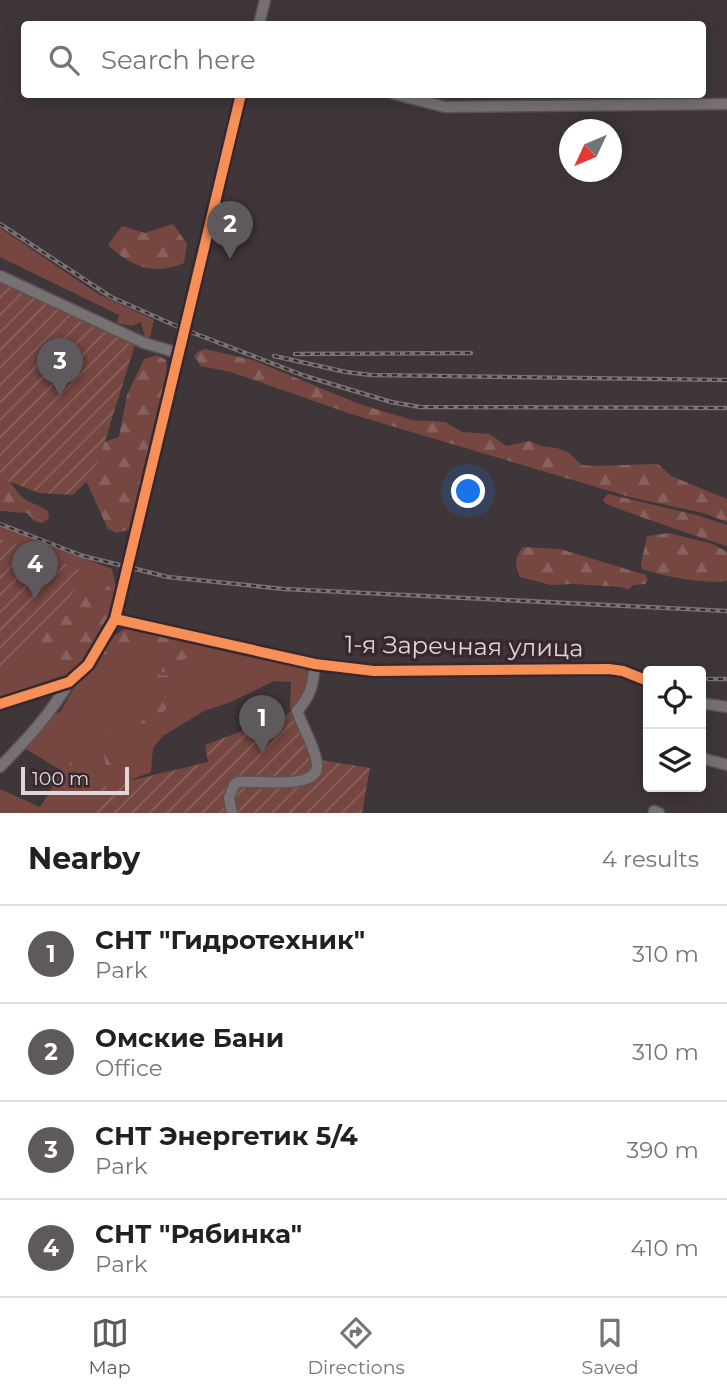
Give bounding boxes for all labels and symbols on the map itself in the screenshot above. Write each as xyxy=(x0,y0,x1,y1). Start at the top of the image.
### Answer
north arrow xyxy=(559,119,622,182)
pin: 2 xyxy=(207,201,253,259)
pin: 3 xyxy=(37,338,83,396)
your location xyxy=(451,474,485,508)
pin: 4 xyxy=(12,541,58,599)
street label: 1-я Заречная улица xyxy=(344,629,584,663)
pin: 1 xyxy=(239,695,285,753)
scale bar xyxy=(21,764,130,796)

